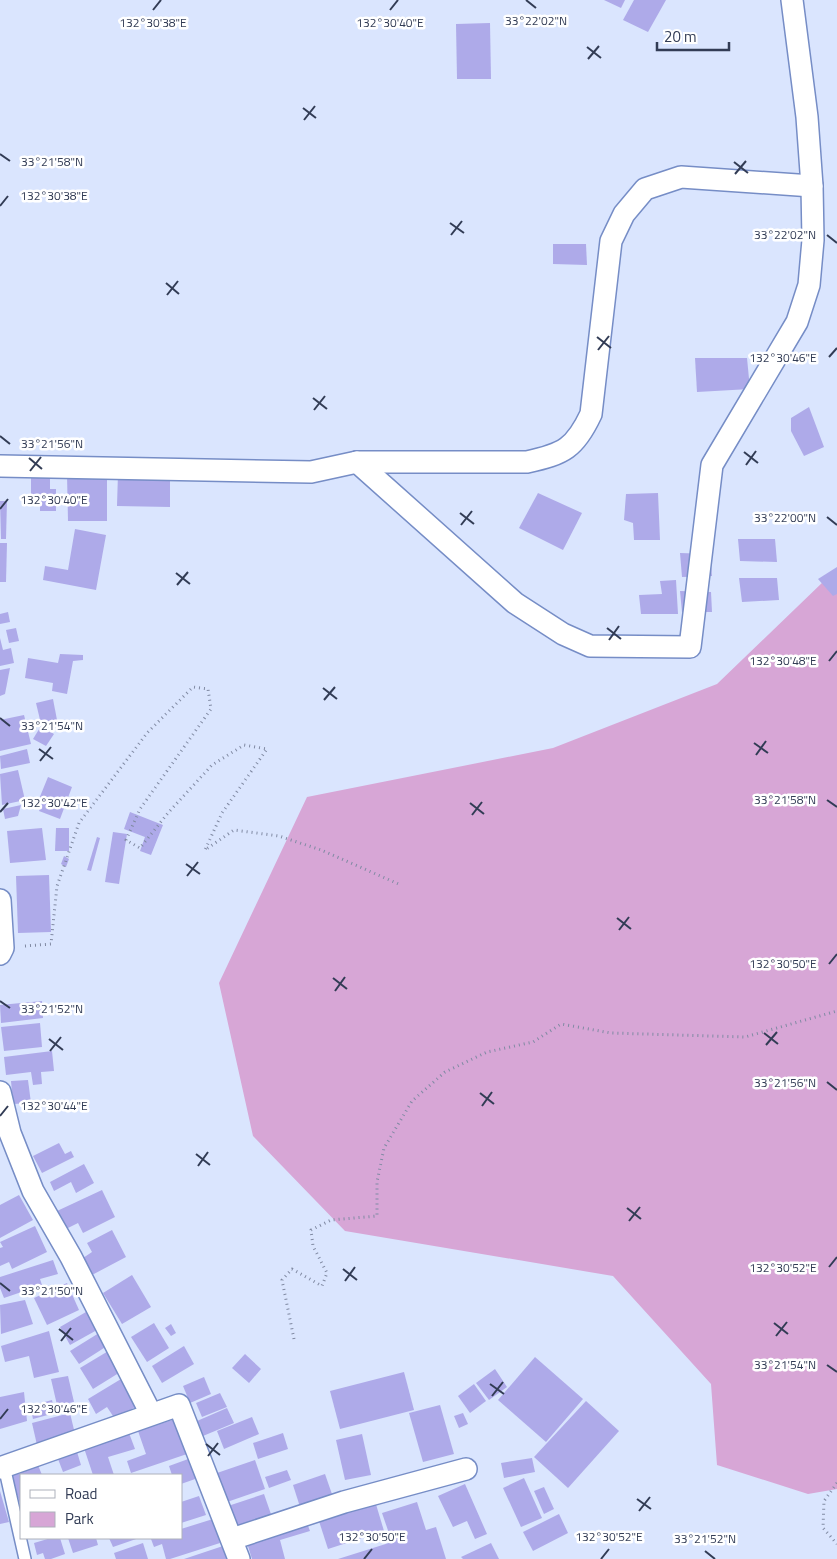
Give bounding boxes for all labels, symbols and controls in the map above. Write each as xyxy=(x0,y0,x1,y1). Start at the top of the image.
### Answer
text: 33°22'02"N xyxy=(505,11,567,30)
text: 132°30'38"E xyxy=(119,13,187,32)
text: 132°30'40"E xyxy=(356,13,424,32)
scale bar xyxy=(657,20,730,52)
text: 20 m xyxy=(664,25,697,48)
text: 33°21'58"N xyxy=(21,152,83,171)
text: 132°30'38"E xyxy=(20,186,88,205)
text: 33°22'02"N xyxy=(754,225,816,244)
text: 132°30'46"E xyxy=(749,348,817,367)
text: 33°21'56"N xyxy=(21,434,83,453)
text: 132°30'40"E xyxy=(20,490,88,509)
text: 33°22'00"N xyxy=(754,508,816,527)
text: 132°30'48"E xyxy=(749,651,817,670)
text: 33°21'54"N xyxy=(21,716,83,735)
text: 33°21'58"N xyxy=(754,790,816,809)
text: 132°30'42"E xyxy=(20,793,88,812)
text: 132°30'50"E xyxy=(749,954,817,973)
text: 33°21'52"N xyxy=(21,999,83,1018)
text: 33°21'56"N xyxy=(754,1073,816,1092)
text: 132°30'44"E xyxy=(20,1096,88,1115)
text: 132°30'52"E xyxy=(749,1258,817,1277)
text: 33°21'50"N xyxy=(21,1281,83,1300)
text: 33°21'54"N xyxy=(754,1355,816,1374)
text: 132°30'46"E xyxy=(20,1399,88,1418)
legend xyxy=(20,1474,182,1539)
text: Road xyxy=(65,1482,97,1505)
text: Park xyxy=(65,1507,94,1530)
text: 132°30'50"E xyxy=(338,1527,406,1546)
text: 132°30'52"E xyxy=(575,1527,643,1546)
text: 33°21'52"N xyxy=(674,1529,736,1548)

